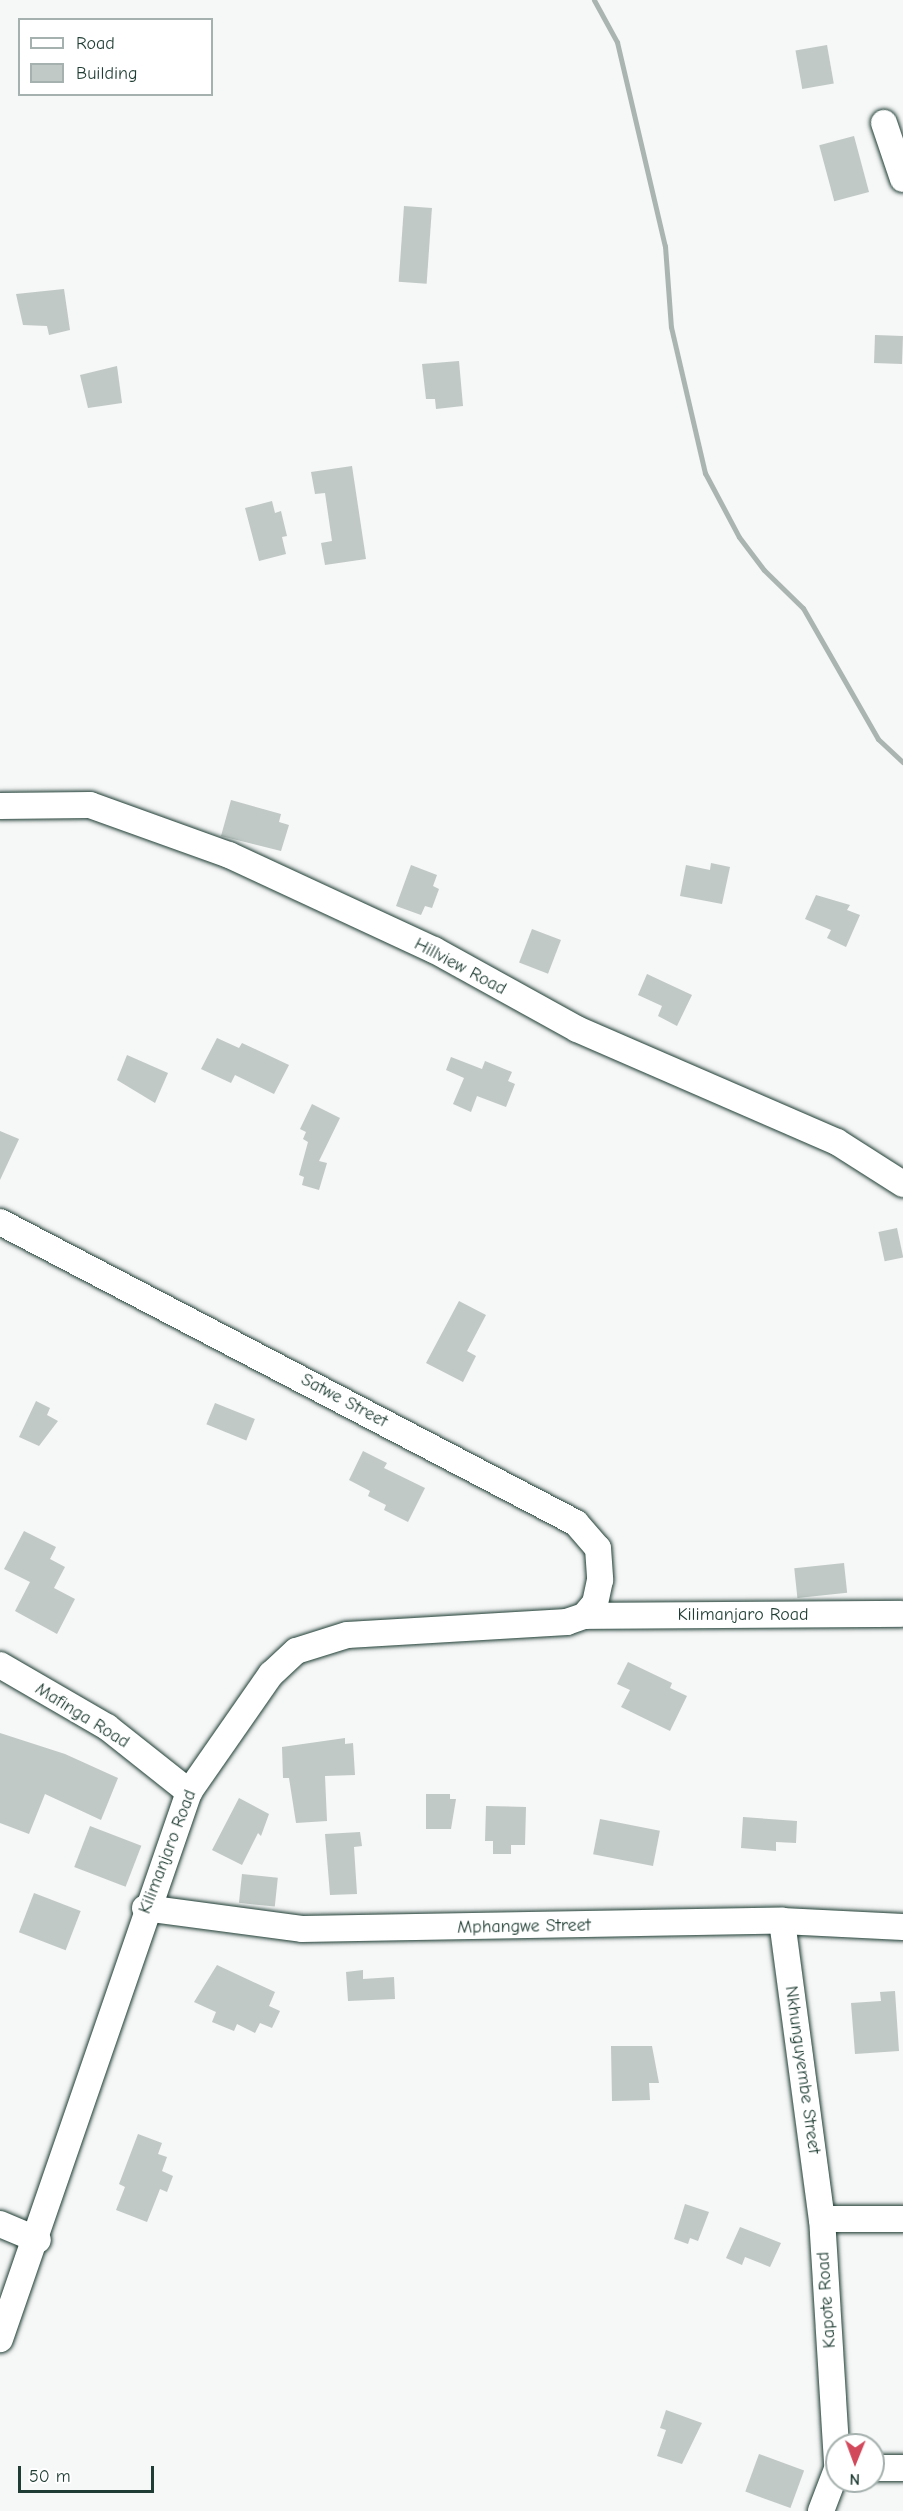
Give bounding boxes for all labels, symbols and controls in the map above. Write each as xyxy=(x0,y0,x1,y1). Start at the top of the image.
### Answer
legend xyxy=(18,18,213,96)
text: Road xyxy=(76,33,115,54)
text: Building xyxy=(76,63,138,84)
street label: Hillview Road xyxy=(410,934,510,1000)
street label: Satwe Street xyxy=(297,1369,391,1433)
street label: Kilimanjaro Road xyxy=(677,1604,809,1626)
street label: Mafinga Road xyxy=(31,1678,133,1754)
street label: Kilimanjaro Road xyxy=(134,1787,202,1917)
street label: Mphangwe Street xyxy=(457,1915,591,1939)
street label: Nkhunguyembe Street xyxy=(780,1985,824,2155)
street label: Kapote Road xyxy=(813,2251,841,2349)
north arrow xyxy=(825,2433,885,2493)
scale bar xyxy=(21,2454,158,2492)
text: 50 m xyxy=(29,2466,71,2487)
text: N xyxy=(849,2470,860,2488)

